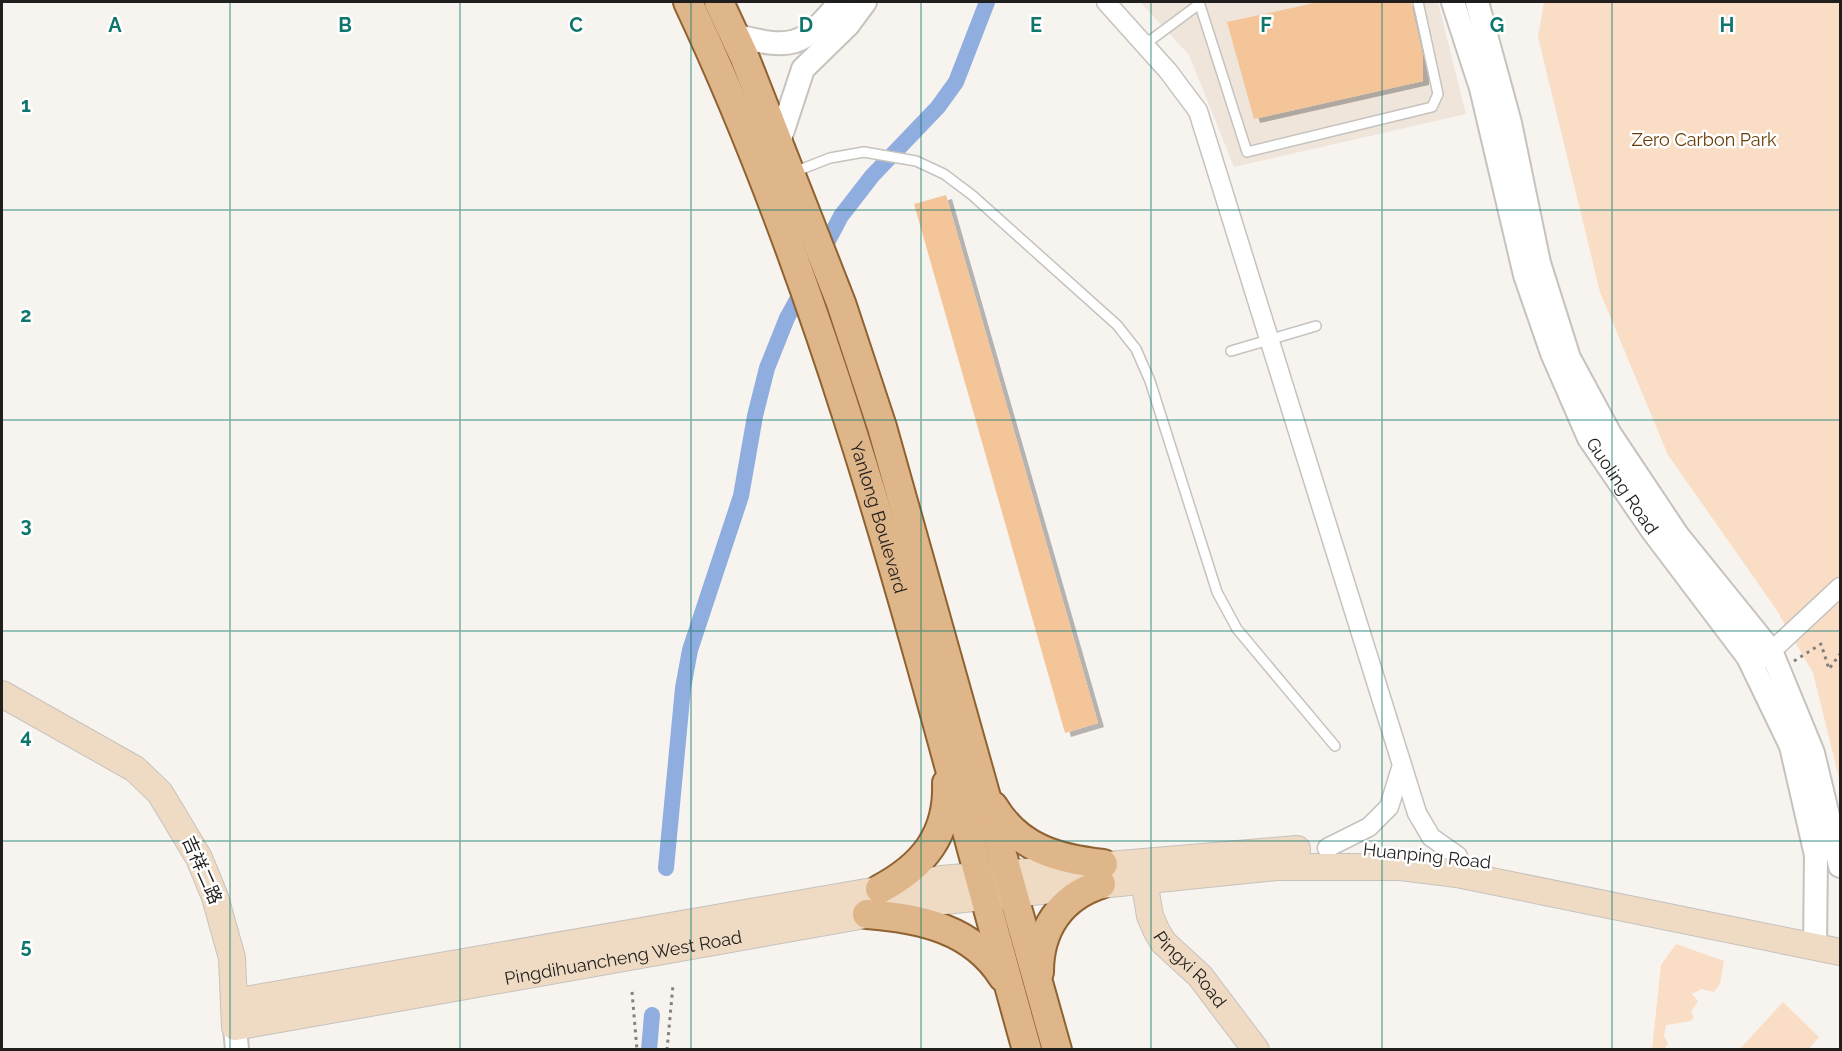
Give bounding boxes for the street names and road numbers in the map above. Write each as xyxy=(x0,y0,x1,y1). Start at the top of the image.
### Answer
street label: Guoling Road xyxy=(1582,433,1663,538)
street label: Yanlong Boulevard xyxy=(846,439,911,596)
street label: 吉祥二路 xyxy=(178,833,227,907)
street label: Huanping Road xyxy=(1362,838,1492,873)
street label: Pingdihuancheng West Road xyxy=(503,926,743,989)
street label: Pingxi Road xyxy=(1149,927,1231,1012)

